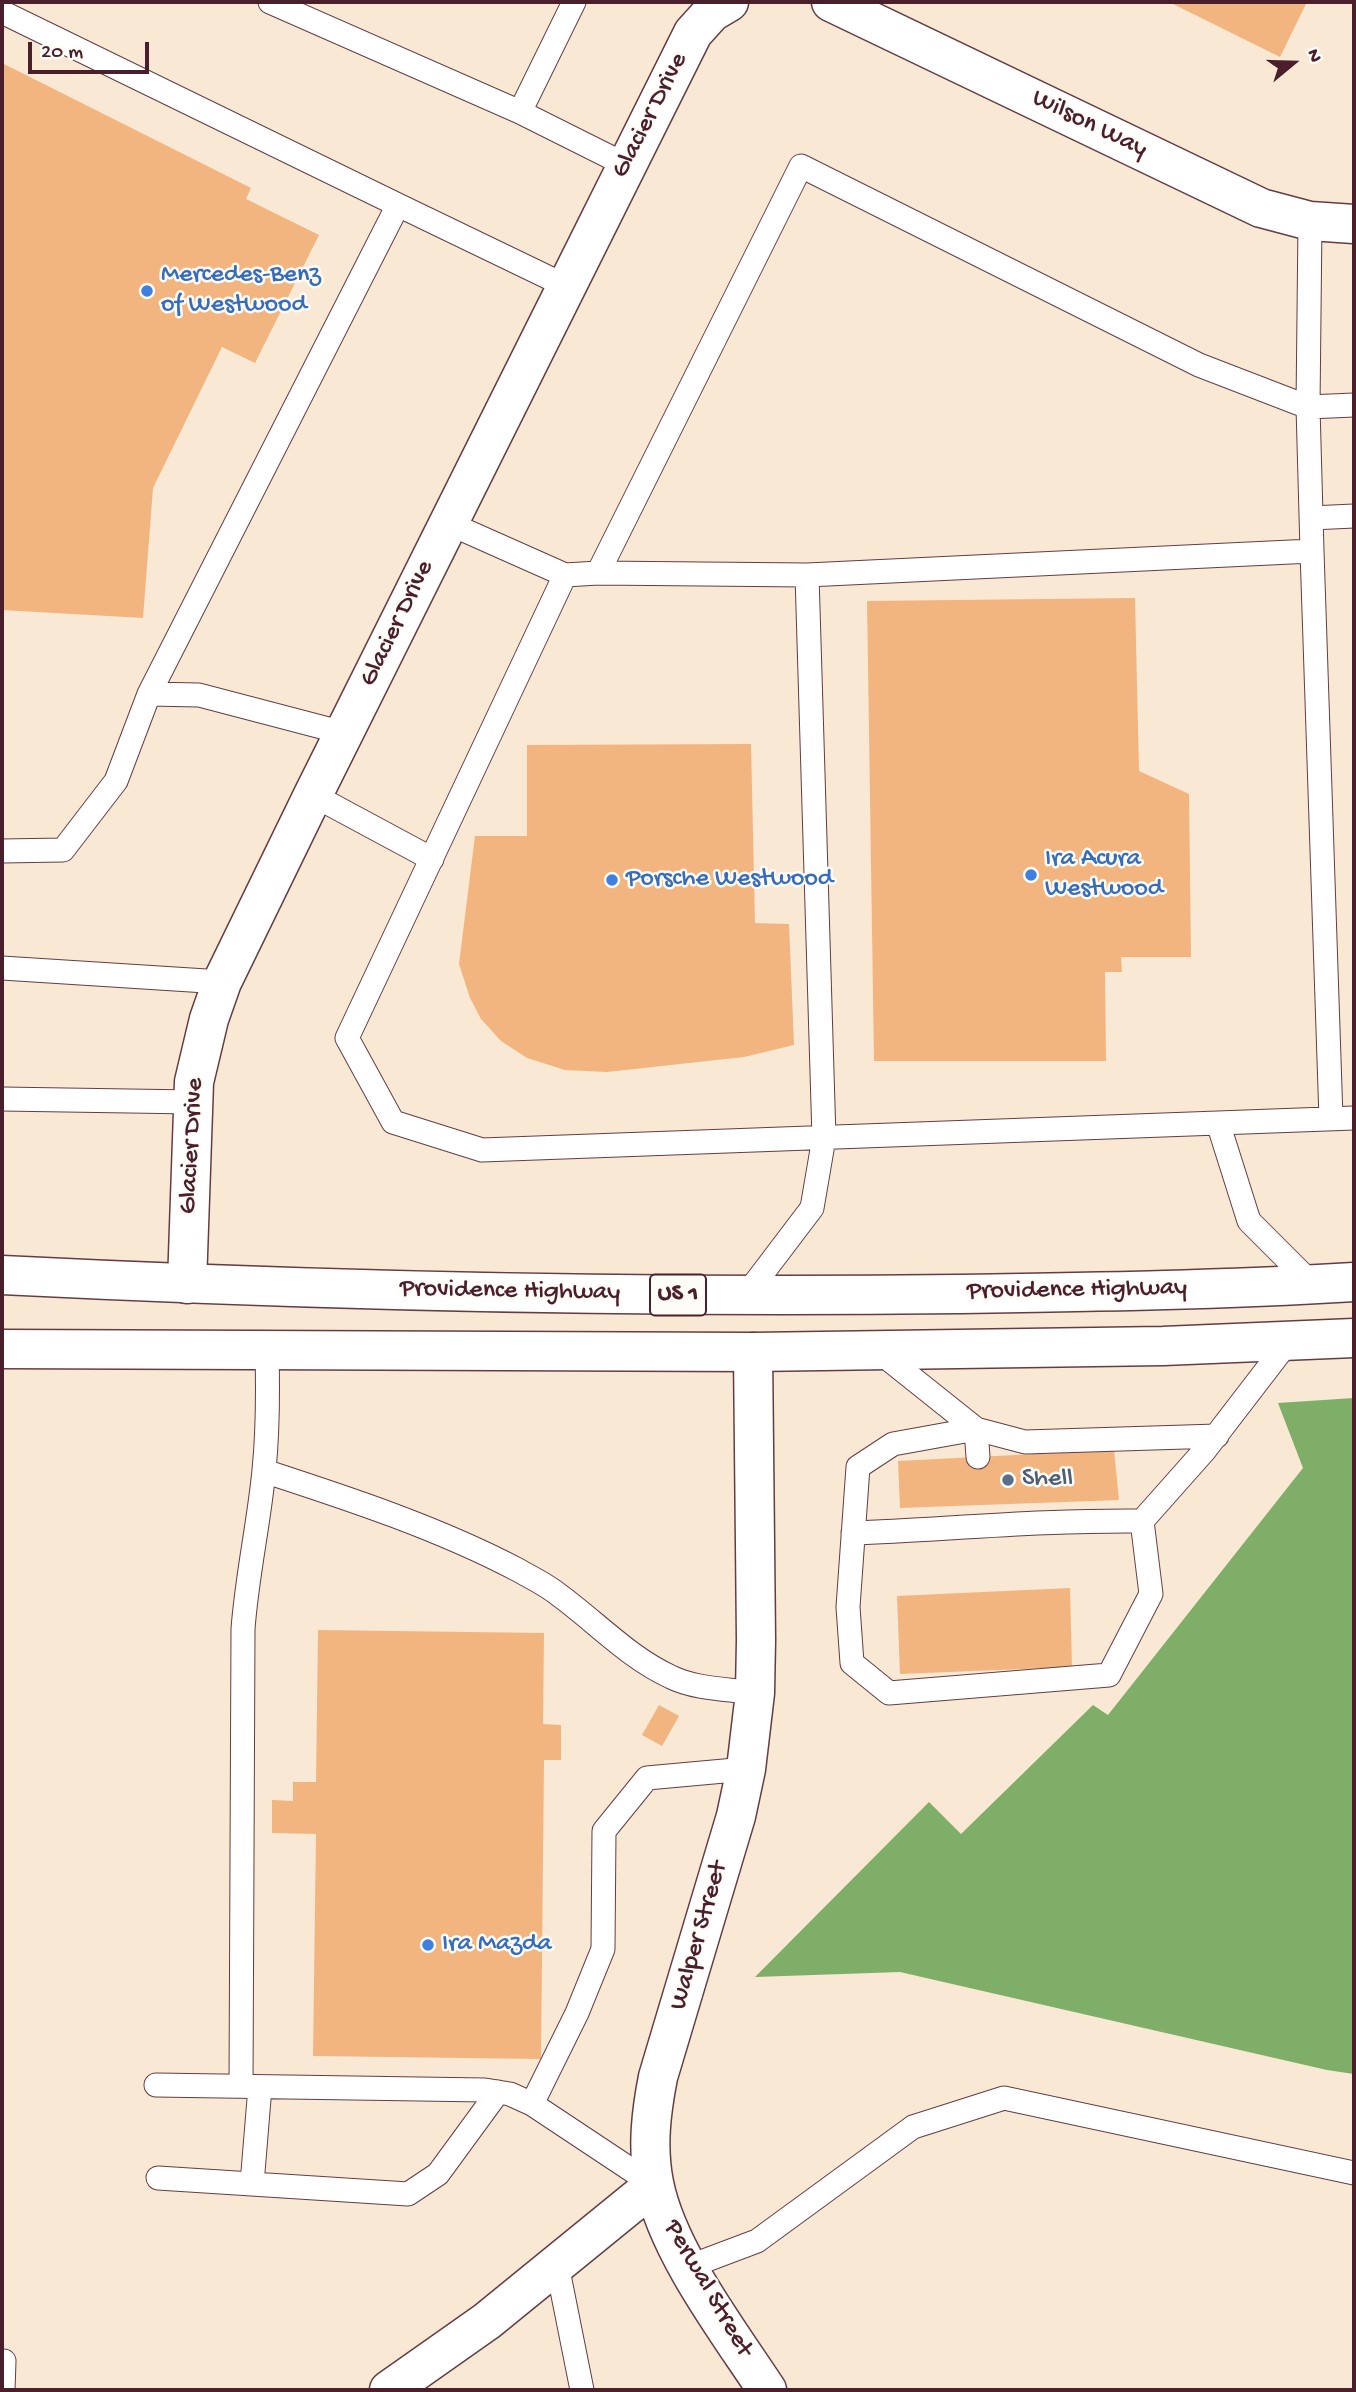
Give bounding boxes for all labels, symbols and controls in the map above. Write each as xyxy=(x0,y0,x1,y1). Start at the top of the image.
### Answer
scale bar xyxy=(32,28,152,72)
north arrow xyxy=(1258,28,1328,98)
text: 20 m xyxy=(41,41,83,66)
text: N xyxy=(1300,46,1326,66)
street label: Glacier Drive xyxy=(606,48,696,184)
street label: Wilson Way xyxy=(1026,84,1152,166)
place label: Mercedes-Benz of Westwood xyxy=(161,260,321,322)
marker: Mercedes-Benz of Westwood xyxy=(139,283,155,299)
street label: Glacier Drive xyxy=(354,556,442,692)
place label: Ira Acura Westwood xyxy=(1045,844,1163,906)
place label: Porsche Westwood xyxy=(626,864,833,896)
marker: Ira Acura Westwood xyxy=(1023,867,1039,883)
marker: Porsche Westwood xyxy=(604,872,620,888)
street label: Glacier Drive xyxy=(174,1077,212,1215)
street label: Providence Highway xyxy=(967,1273,1187,1309)
street label: Providence Highway xyxy=(400,1274,620,1310)
road number: US 1 xyxy=(650,1274,706,1316)
place label: Shell xyxy=(1022,1464,1073,1496)
marker: Shell xyxy=(1000,1472,1016,1488)
street label: Walper Street xyxy=(664,1858,736,2014)
place label: Ira Mazda xyxy=(442,1929,552,1961)
marker: Ira Mazda xyxy=(420,1937,436,1953)
street label: Perwal Street xyxy=(655,2215,759,2363)

